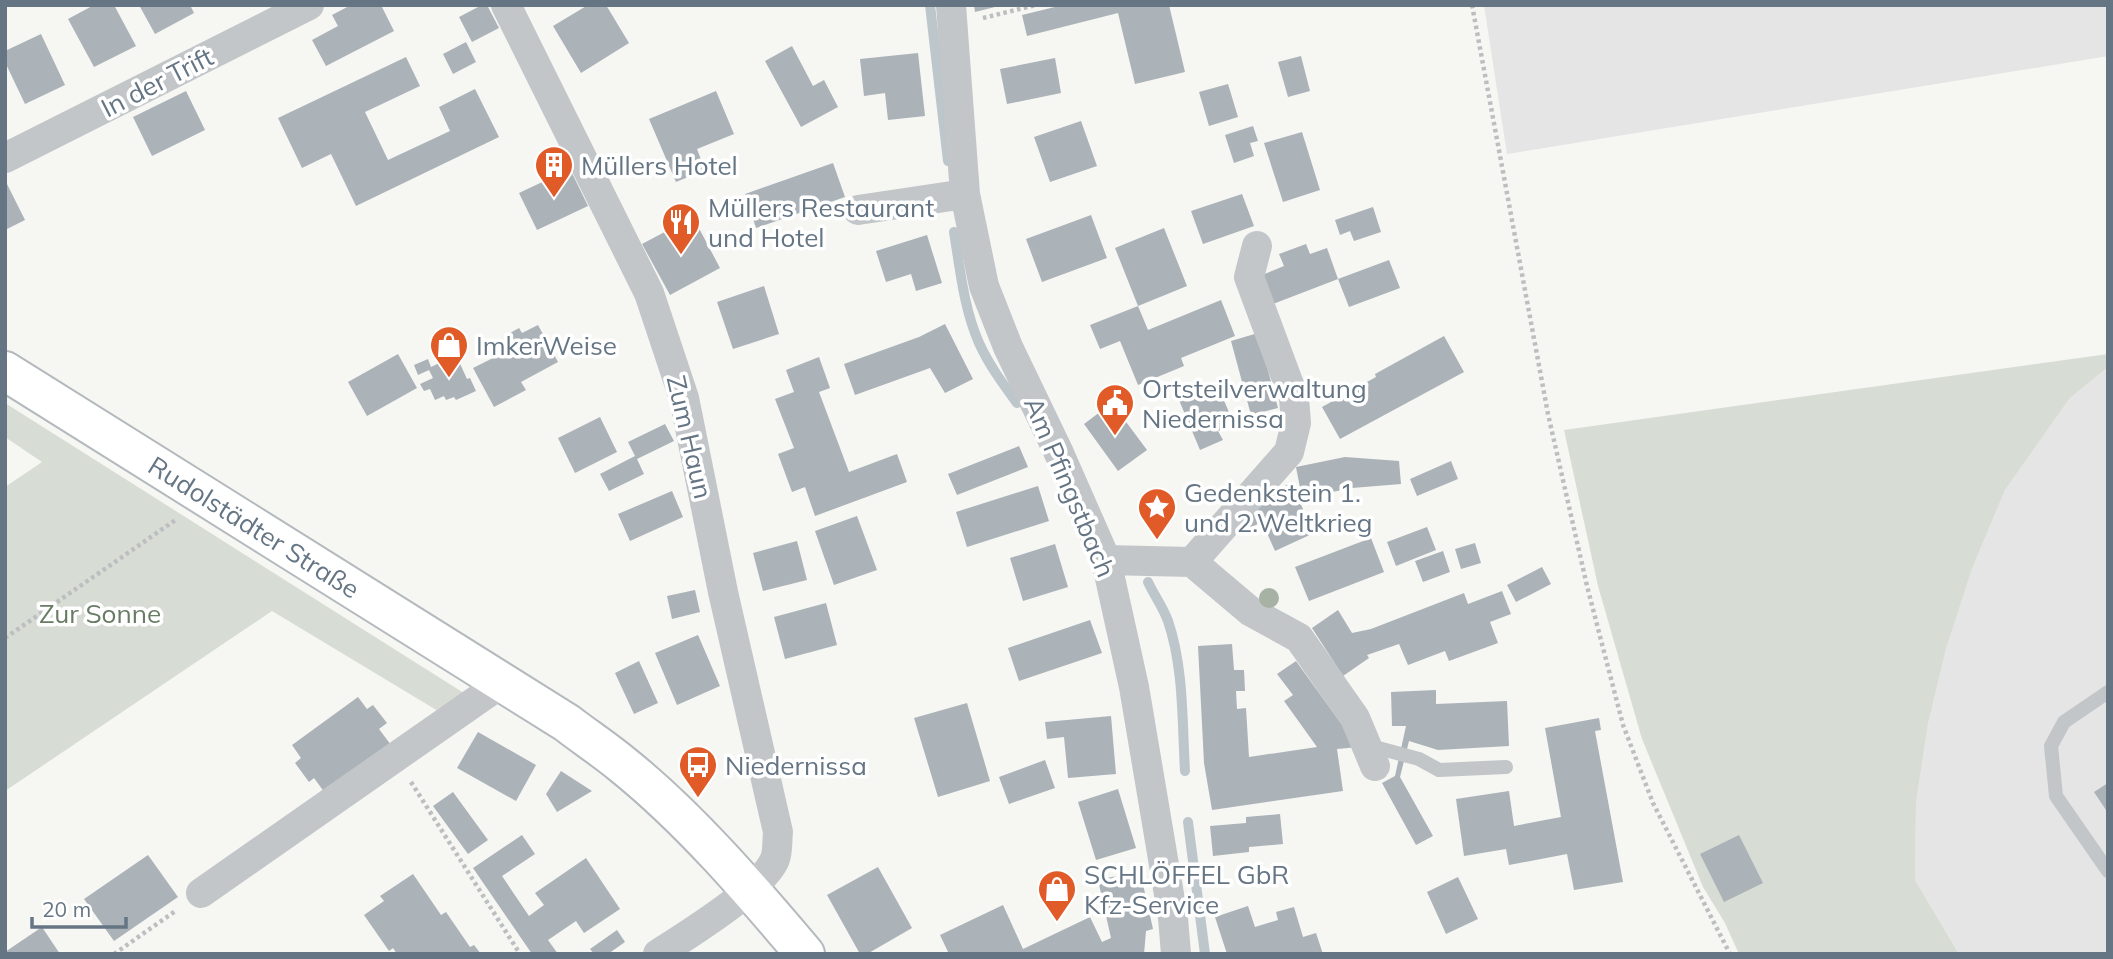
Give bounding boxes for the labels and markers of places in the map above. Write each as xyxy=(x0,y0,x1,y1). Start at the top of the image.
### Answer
building icon: Müllers Hotel xyxy=(533,144,575,199)
place label: Müllers Hotel xyxy=(581,149,738,182)
place label: Müllers Restaurant und Hotel xyxy=(708,191,934,254)
restaurant icon: Müllers Restaurant und Hotel xyxy=(660,201,702,256)
shop icon: ImkerWeise xyxy=(428,324,470,379)
place label: ImkerWeise xyxy=(476,329,617,362)
place label: Ortsteilverwaltung Niedernissa xyxy=(1142,372,1367,435)
public building icon: Ortsteilverwaltung Niedernissa xyxy=(1094,382,1136,437)
place label: Gedenkstein 1. und 2.Weltkrieg xyxy=(1184,476,1372,539)
place icon: Gedenkstein 1. und 2.Weltkrieg xyxy=(1136,486,1178,541)
bus stop icon: Niedernissa xyxy=(677,744,719,799)
place label: Niedernissa xyxy=(725,749,867,782)
place label: SCHLÖFFEL GbR Kfz-Service xyxy=(1084,858,1289,921)
shop icon: SCHLÖFFEL GbR Kfz-Service xyxy=(1036,868,1078,923)

